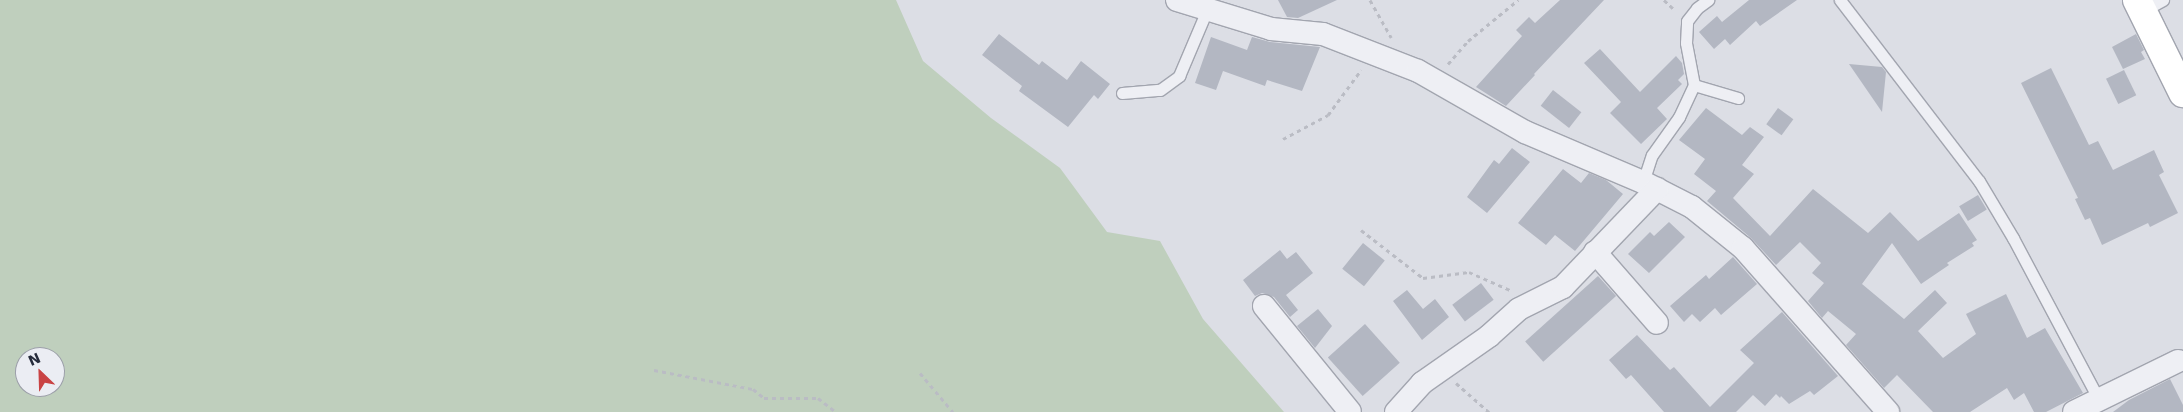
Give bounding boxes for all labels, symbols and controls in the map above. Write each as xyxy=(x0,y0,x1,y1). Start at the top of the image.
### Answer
north arrow xyxy=(15,347,65,397)
text: N xyxy=(26,350,43,369)

